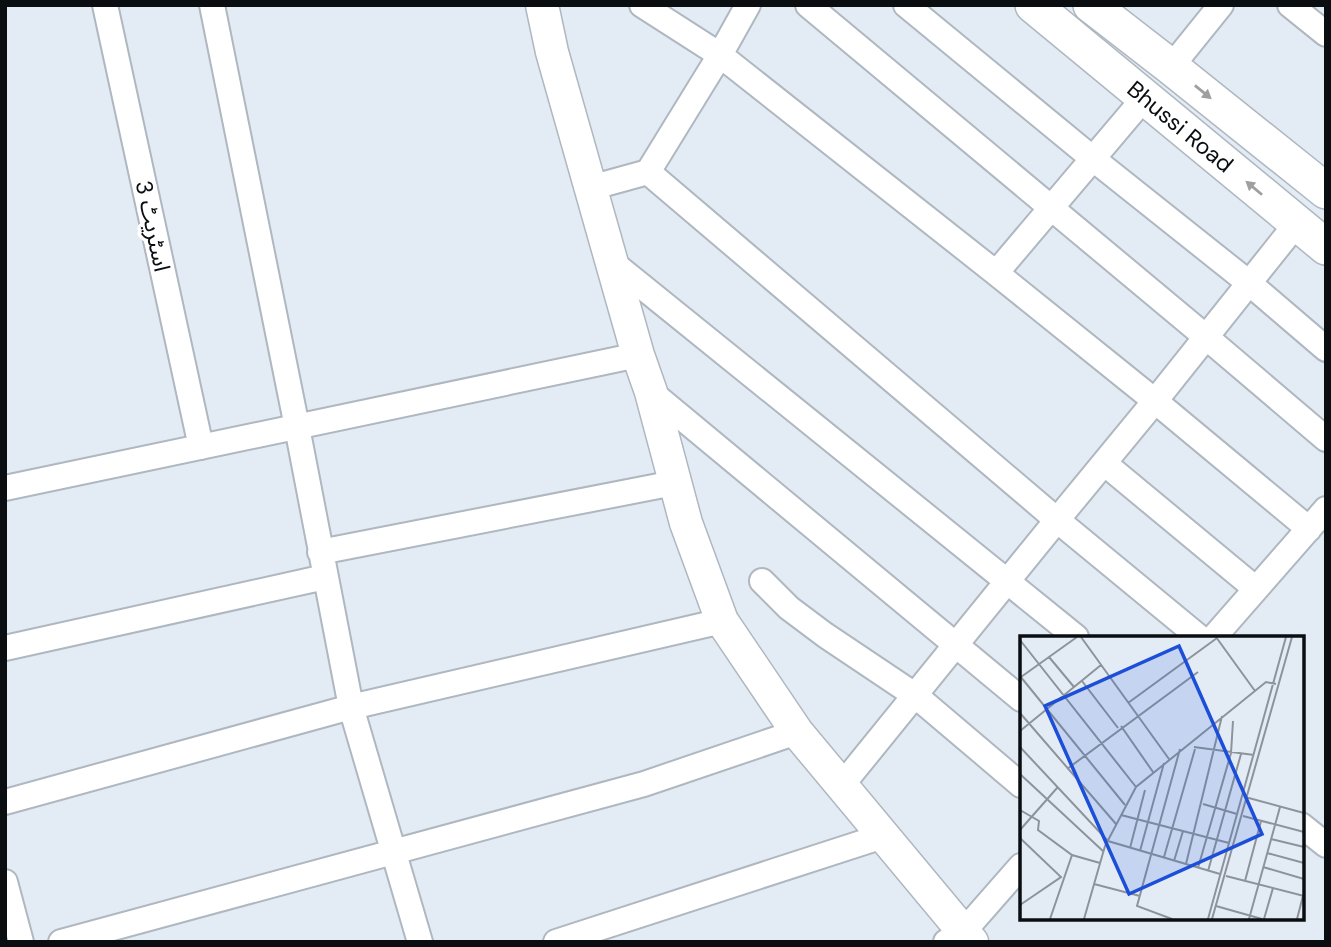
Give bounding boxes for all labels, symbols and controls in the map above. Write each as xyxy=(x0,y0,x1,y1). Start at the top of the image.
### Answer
street label: Bhussi Road xyxy=(1121,74,1239,179)
one-way arrow xyxy=(1193,85,1211,100)
street label: اسٹریٹ 3 xyxy=(129,178,177,274)
one-way arrow xyxy=(1246,181,1263,196)
inset map xyxy=(1020,636,1303,919)

